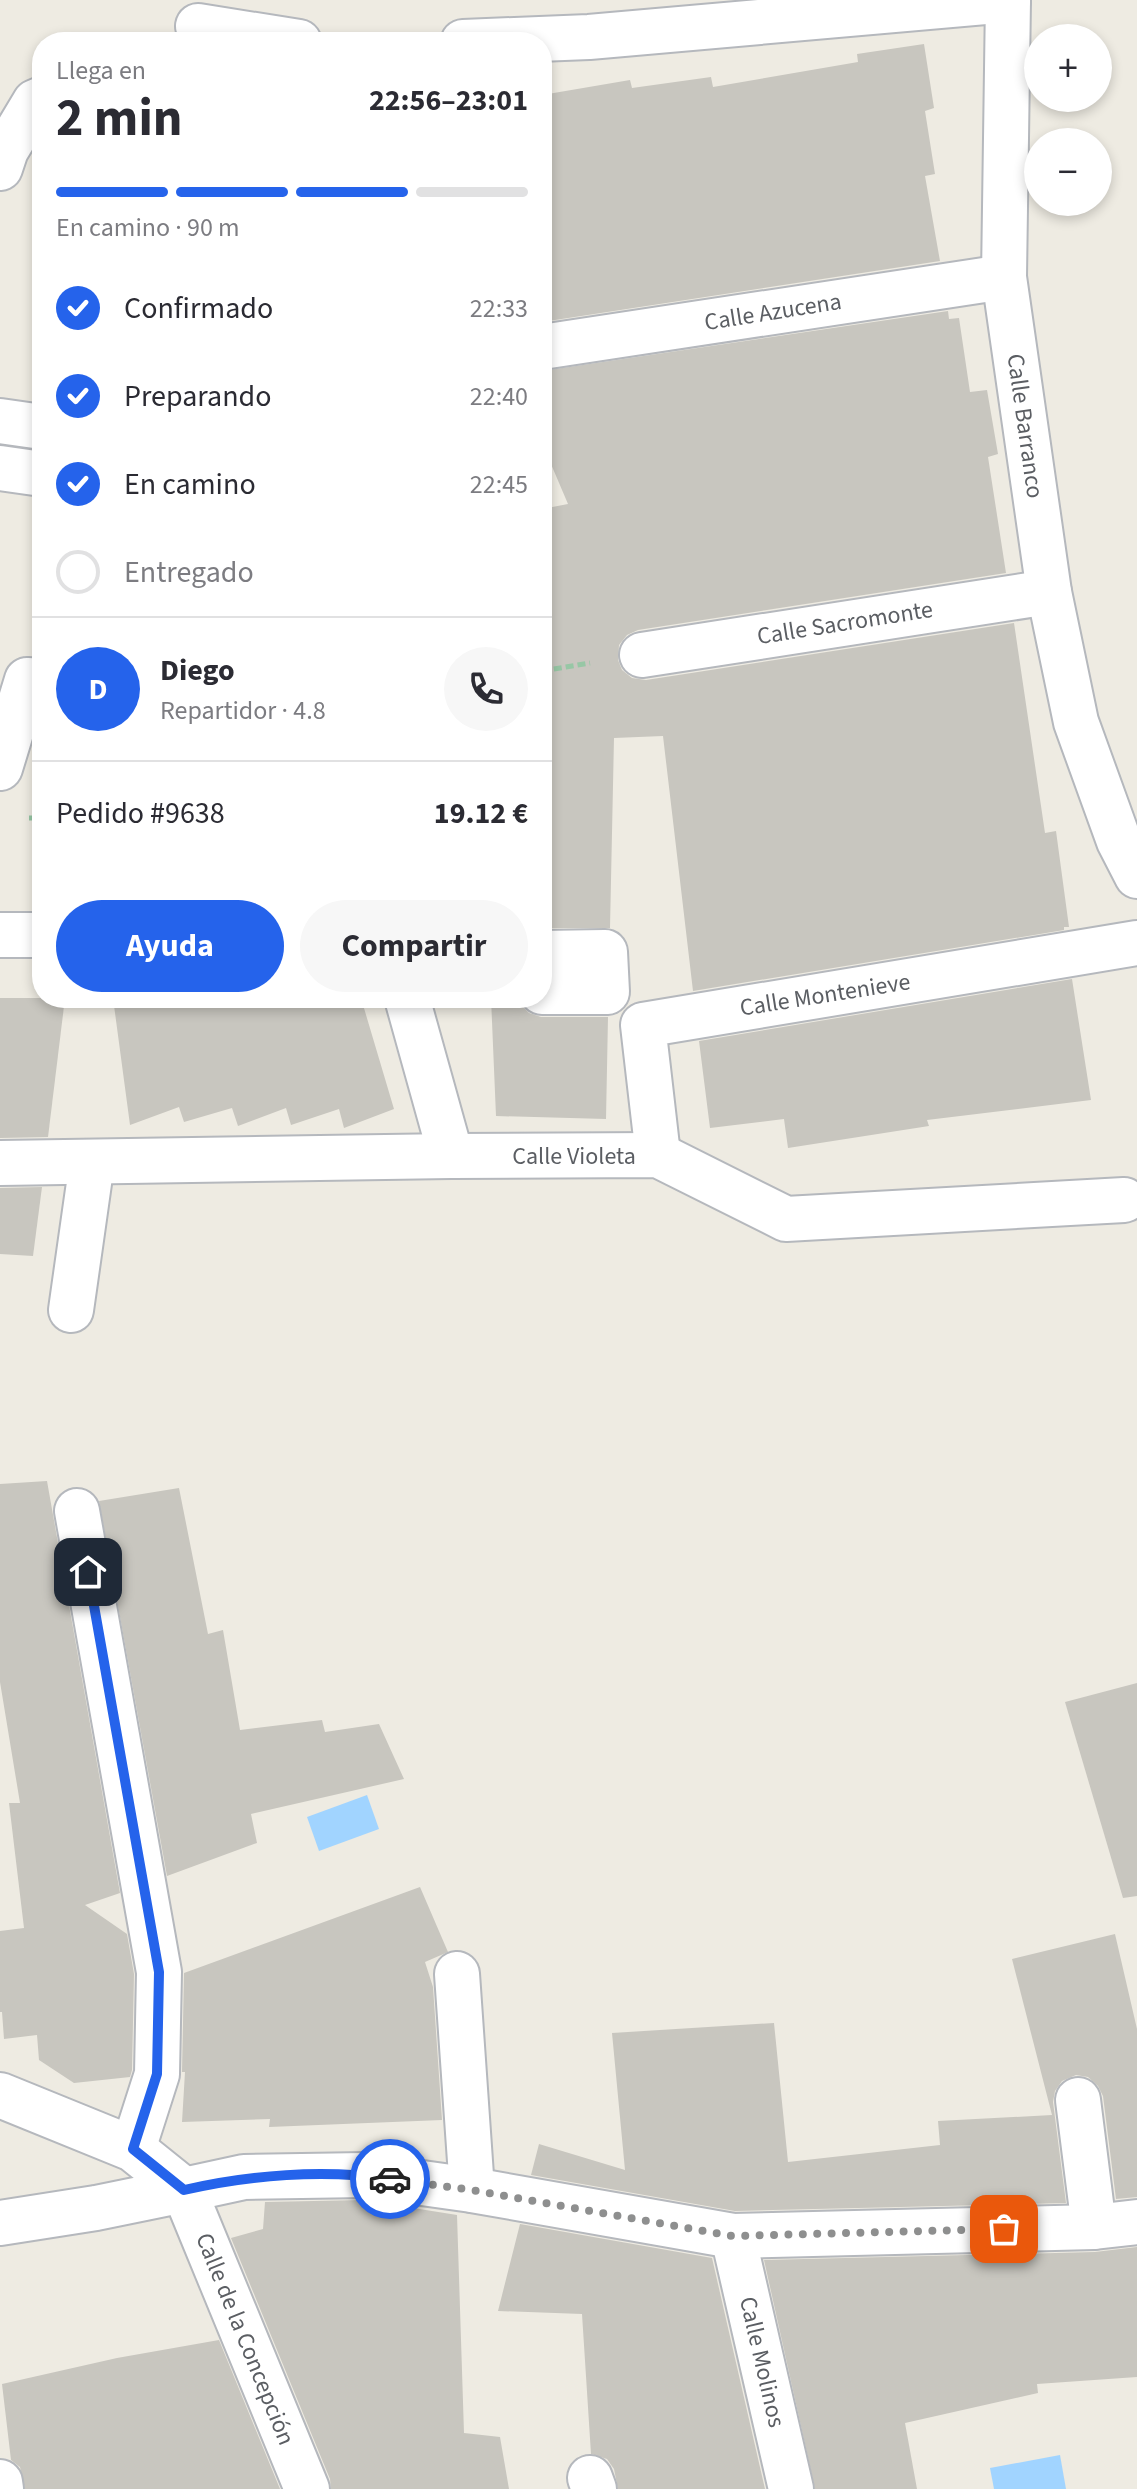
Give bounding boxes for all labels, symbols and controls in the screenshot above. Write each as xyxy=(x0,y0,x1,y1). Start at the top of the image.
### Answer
map controls xyxy=(1024,24,1112,216)
button: + xyxy=(1024,24,1112,112)
text: Llega en xyxy=(56,52,146,89)
text: 22:56–23:01 xyxy=(369,79,528,122)
text: 2 min xyxy=(56,82,183,156)
button: − xyxy=(1024,128,1112,216)
text: En camino · 90 m xyxy=(56,209,240,246)
street label: Calle Azucena xyxy=(702,284,844,340)
icon: check xyxy=(56,286,100,330)
text: Confirmado xyxy=(124,287,273,330)
text: 22:33 xyxy=(470,290,528,327)
street label: Calle Barranco xyxy=(998,351,1052,501)
icon: check xyxy=(56,374,100,418)
text: Preparando xyxy=(124,375,271,418)
text: 22:40 xyxy=(470,378,528,415)
icon: check xyxy=(56,462,100,506)
text: En camino xyxy=(124,463,256,506)
text: 22:45 xyxy=(470,466,528,503)
text: Entregado xyxy=(124,551,254,594)
street label: Calle Sacromonte xyxy=(755,592,935,654)
button: phone xyxy=(444,647,528,731)
text: Diego xyxy=(160,649,235,692)
text: D xyxy=(88,668,108,711)
text: Repartidor · 4.8 xyxy=(160,692,326,729)
text: Pedido #9638 xyxy=(56,792,225,835)
text: 19.12 € xyxy=(434,792,528,835)
button: Ayuda xyxy=(56,900,284,992)
button: Compartir xyxy=(300,900,528,992)
street label: Calle Montenieve xyxy=(737,964,913,1026)
street label: Calle Violeta xyxy=(512,1139,636,1174)
pin xyxy=(54,1538,122,1606)
icon: home xyxy=(66,1550,110,1594)
courier xyxy=(350,2139,430,2219)
icon: car xyxy=(368,2157,412,2201)
pin xyxy=(970,2195,1038,2263)
icon: bag xyxy=(982,2207,1026,2251)
street label: Calle de la Concepción xyxy=(186,2228,304,2450)
street label: Calle Molinos xyxy=(730,2293,794,2431)

